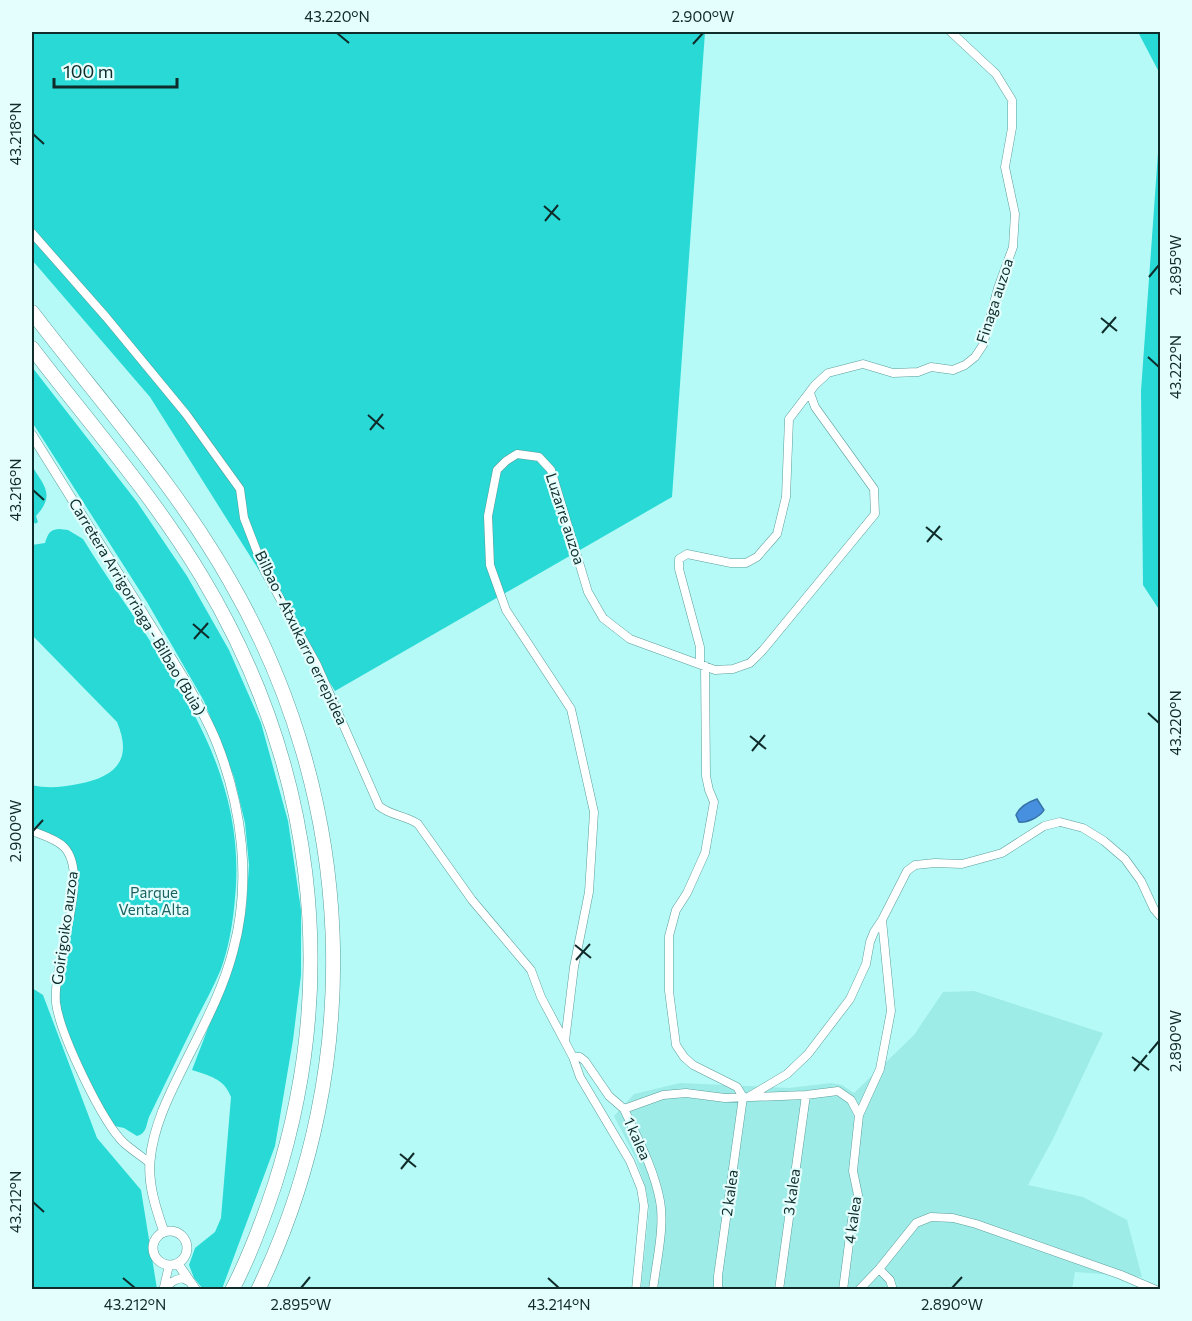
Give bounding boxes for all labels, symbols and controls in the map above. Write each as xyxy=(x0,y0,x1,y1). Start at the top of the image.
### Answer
text: 43.220°N xyxy=(304,7,370,25)
text: 2.900°W xyxy=(672,7,734,25)
scale bar xyxy=(54,51,177,89)
text: 100 m xyxy=(63,60,113,82)
text: 43.218°N xyxy=(6,102,24,166)
text: 2.895°W xyxy=(1166,235,1184,295)
street label: Finaga auzoa xyxy=(972,256,1016,345)
text: 43.222°N xyxy=(1166,335,1184,399)
text: 43.216°N xyxy=(6,458,24,522)
street label: Luzarre auzoa xyxy=(543,471,589,567)
street label: Carretera Arrigorriaga - Bilbao (Buia) xyxy=(66,495,210,718)
street label: Bilbao - Atxukarro errepidea xyxy=(252,548,352,728)
text: 43.220°N xyxy=(1166,690,1184,756)
text: 2.900°W xyxy=(6,800,24,862)
street label: Goirigoiko auzoa xyxy=(47,870,81,986)
park label: Parque Venta Alta xyxy=(119,883,189,918)
text: 2.890°W xyxy=(1166,1010,1184,1072)
street label: 1 kalea xyxy=(621,1114,655,1163)
street label: 3 kalea xyxy=(779,1167,803,1216)
street label: 2 kalea xyxy=(717,1168,741,1217)
text: 43.212°N xyxy=(6,1171,24,1233)
street label: 4 kalea xyxy=(840,1195,864,1245)
text: 43.212°N xyxy=(104,1295,166,1313)
text: 2.895°W xyxy=(271,1295,331,1313)
text: 43.214°N xyxy=(528,1295,590,1313)
text: 2.890°W xyxy=(921,1295,983,1313)

